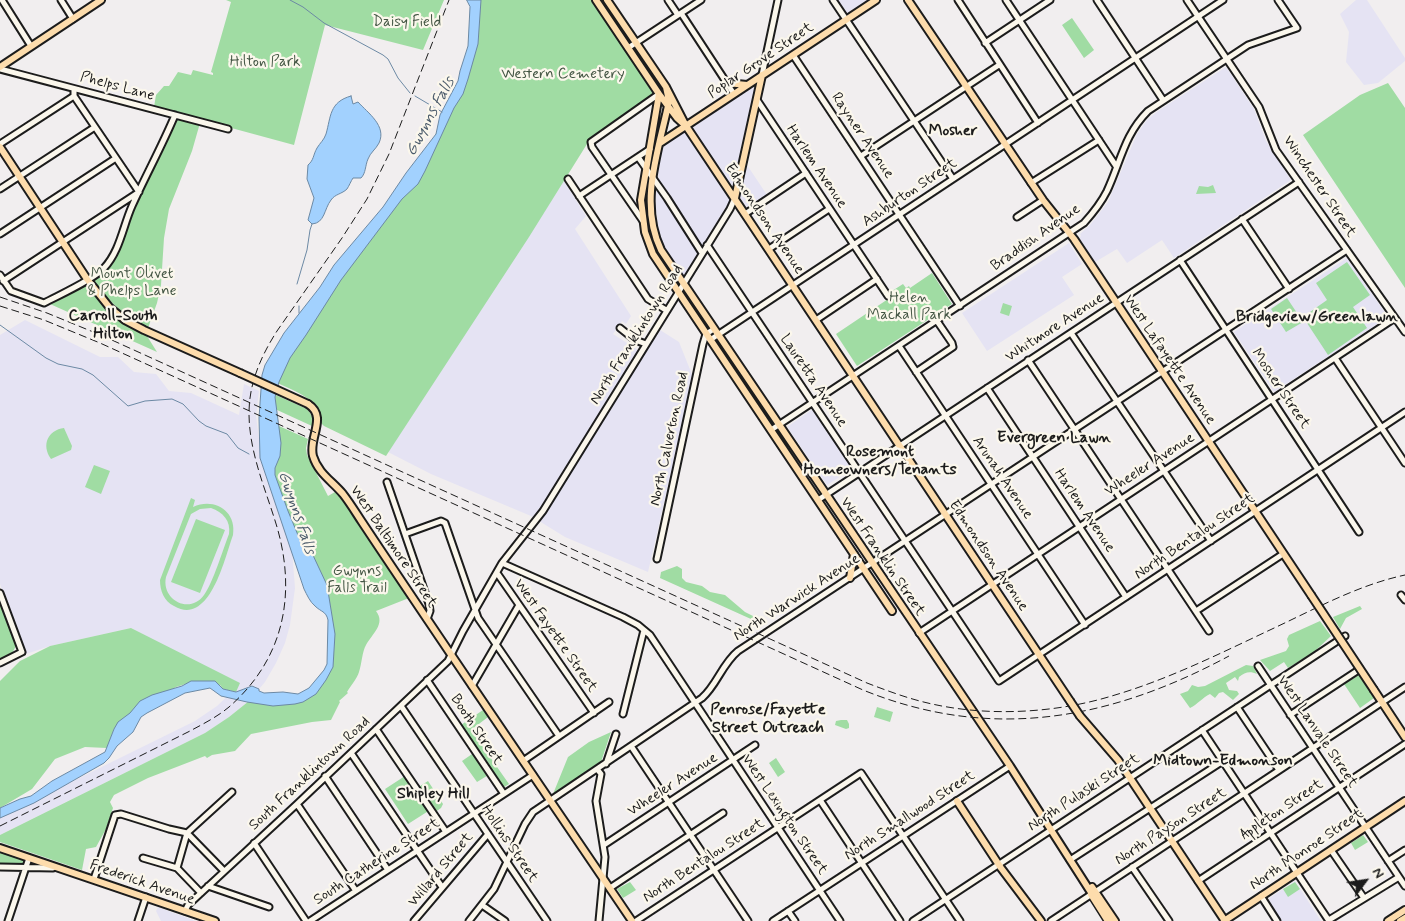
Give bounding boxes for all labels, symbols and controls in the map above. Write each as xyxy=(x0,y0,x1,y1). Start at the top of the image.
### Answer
park label: Daisy Field xyxy=(373,14,441,32)
street label: Poplar Grove Street xyxy=(705,19,817,103)
park label: Hilton Park xyxy=(230,54,300,72)
park label: Western Cemetery xyxy=(501,66,625,84)
street label: Phelps Lane xyxy=(78,68,156,106)
water label: Gwynns Falls xyxy=(402,74,460,160)
street label: Rayner Avenue xyxy=(827,90,897,182)
street label: Harlem Avenue xyxy=(781,122,851,212)
district label: Mosher xyxy=(929,122,977,142)
street label: Winchester Street xyxy=(1278,133,1360,241)
street label: Ashburton Street xyxy=(859,155,961,231)
street label: Edmondson Avenue xyxy=(720,160,808,278)
street label: Braddish Avenue xyxy=(988,200,1084,276)
street label: North Franklintown Road xyxy=(587,262,687,408)
park label: Mount Olivet & Phelps Lane xyxy=(88,266,176,301)
street label: Whitmore Avenue xyxy=(1002,289,1108,367)
park label: Helen Mackall Park xyxy=(867,290,951,325)
street label: West Lafayette Avenue xyxy=(1119,292,1219,428)
district label: Carroll-South Hilton xyxy=(69,307,157,345)
district label: Bridgeview/Greenlawn xyxy=(1236,308,1398,328)
street label: Lauretta Avenue xyxy=(775,331,851,431)
street label: Mosher Street xyxy=(1247,346,1313,432)
street label: North Calverton Road xyxy=(647,370,693,508)
district label: Evergreen Lawn xyxy=(997,429,1111,449)
street label: Wheeler Avenue xyxy=(1102,429,1198,501)
street label: Arunah Avenue xyxy=(968,433,1036,523)
district label: Rosemont Homeowners/Tenants xyxy=(803,443,957,481)
street label: Harlem Avenue xyxy=(1049,466,1119,556)
water label: Gwynns Falls xyxy=(273,469,319,557)
street label: West Baltimore Street xyxy=(345,482,441,612)
street label: North Bentalou Street xyxy=(1131,490,1259,584)
street label: West Franklin Street xyxy=(836,494,928,620)
street label: Edmondson Avenue xyxy=(944,497,1032,615)
street label: North Warwick Avenue xyxy=(730,550,864,646)
park label: Gwynns Falls Trail xyxy=(327,563,387,598)
street label: West Fayette Street xyxy=(509,576,601,696)
street label: West Lanvale Street xyxy=(1273,672,1361,792)
street label: Booth Street xyxy=(446,691,506,769)
district label: Penrose/Fayette Street Outreach xyxy=(710,701,826,739)
street label: South Franklintown Road xyxy=(246,713,374,835)
street label: Wheeler Avenue xyxy=(625,749,721,821)
street label: North Pulaski Street xyxy=(1025,750,1143,836)
street label: West Lexington Street xyxy=(737,751,831,879)
district label: Midtown-Edmonson xyxy=(1153,752,1293,772)
street label: North Smallwood Street xyxy=(841,767,979,865)
street label: Appleton Street xyxy=(1237,776,1327,844)
street label: North Payson Street xyxy=(1112,784,1230,870)
district label: Shipley Hill xyxy=(397,785,469,805)
street label: Hollins Street xyxy=(476,802,542,886)
street label: North Monroe Street xyxy=(1247,805,1367,895)
street label: South Catherine Street xyxy=(311,814,443,910)
street label: North Bentalou Street xyxy=(640,815,768,907)
street label: Willard Street xyxy=(405,829,477,911)
north arrow xyxy=(1340,856,1390,906)
street label: Frederick Avenue xyxy=(87,857,197,909)
text: N xyxy=(1368,865,1388,882)

